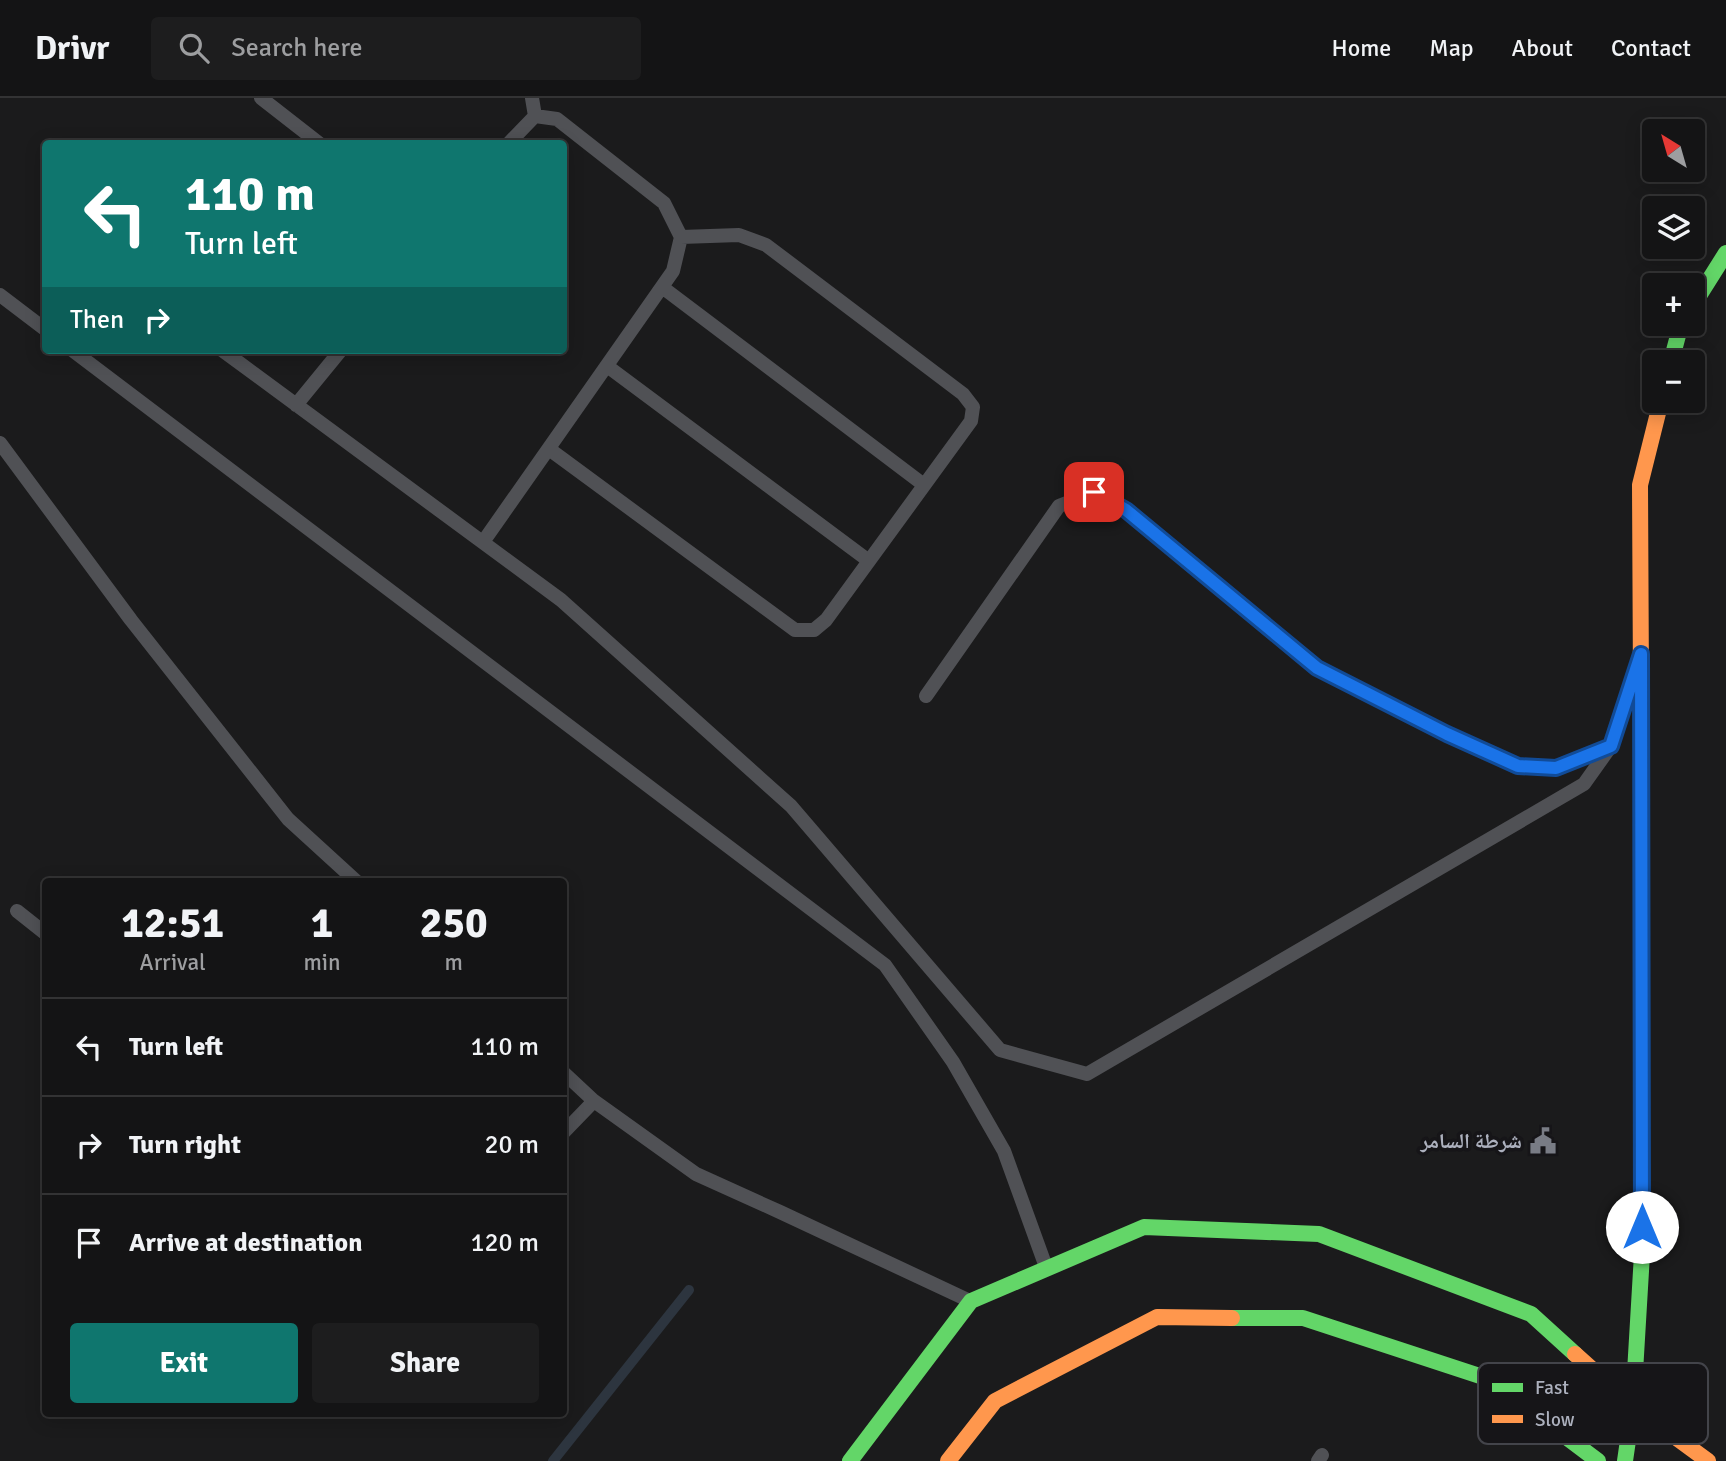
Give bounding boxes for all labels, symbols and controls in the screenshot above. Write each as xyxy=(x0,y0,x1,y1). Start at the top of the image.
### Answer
search box xyxy=(151,17,641,80)
text: Drivr xyxy=(35,28,109,69)
icon: search xyxy=(175,29,213,67)
text: Search here xyxy=(231,32,362,64)
text: Home xyxy=(1331,33,1391,63)
text: Map xyxy=(1429,33,1474,63)
text: About xyxy=(1512,33,1573,63)
text: Contact xyxy=(1611,33,1691,63)
north arrow xyxy=(1642,119,1704,182)
map controls xyxy=(1642,119,1705,413)
text: 110 m xyxy=(185,164,315,224)
icon: left xyxy=(70,168,161,259)
button: layers xyxy=(1642,196,1705,259)
text: Turn left xyxy=(185,224,298,263)
button: + xyxy=(1642,273,1705,336)
icon: right xyxy=(138,301,176,339)
text: Then xyxy=(70,304,124,336)
button: − xyxy=(1642,350,1705,413)
pin xyxy=(1064,462,1124,522)
icon: arrive xyxy=(1075,473,1113,511)
text: 12:51 xyxy=(121,898,224,949)
text: 1 xyxy=(311,898,333,949)
text: 250 xyxy=(420,898,488,949)
text: Arrival xyxy=(140,948,206,977)
text: min xyxy=(303,948,341,977)
text: m xyxy=(445,948,463,977)
icon: left xyxy=(70,1028,108,1066)
text: Turn left xyxy=(129,1031,223,1063)
text: 110 m xyxy=(470,1031,539,1063)
icon: right xyxy=(70,1126,108,1164)
public building icon: شرطة السامر xyxy=(1528,1126,1558,1156)
place label: شرطة السامر xyxy=(1420,1128,1522,1154)
text: Turn right xyxy=(129,1129,241,1161)
text: 20 m xyxy=(484,1129,539,1161)
position arrow xyxy=(1605,1190,1679,1264)
icon: arrive xyxy=(70,1224,108,1262)
text: Arrive at destination xyxy=(129,1227,362,1259)
text: 120 m xyxy=(470,1227,539,1259)
button: Exit xyxy=(70,1323,298,1403)
button: Share xyxy=(312,1323,539,1403)
legend xyxy=(1478,1363,1708,1444)
text: Fast xyxy=(1535,1376,1569,1400)
text: Slow xyxy=(1535,1408,1575,1432)

